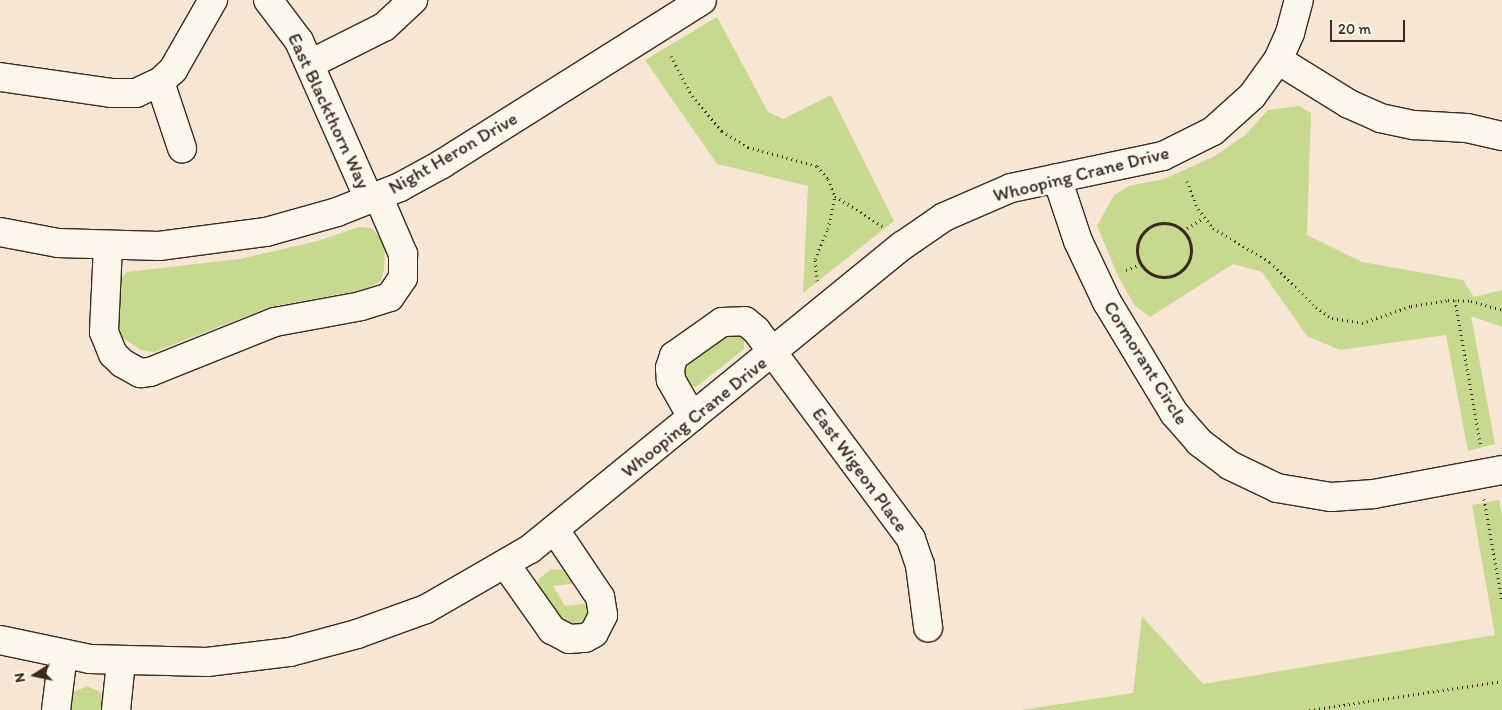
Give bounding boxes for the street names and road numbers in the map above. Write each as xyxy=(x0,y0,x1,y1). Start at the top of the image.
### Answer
street label: East Blackthorn Way xyxy=(283,29,375,193)
street label: Night Heron Drive xyxy=(384,107,522,199)
street label: Whooping Crane Drive xyxy=(991,141,1171,207)
street label: Cormorant Circle xyxy=(1099,297,1193,429)
street label: Whooping Crane Drive xyxy=(617,351,771,483)
street label: East Wigeon Place xyxy=(807,403,913,537)

